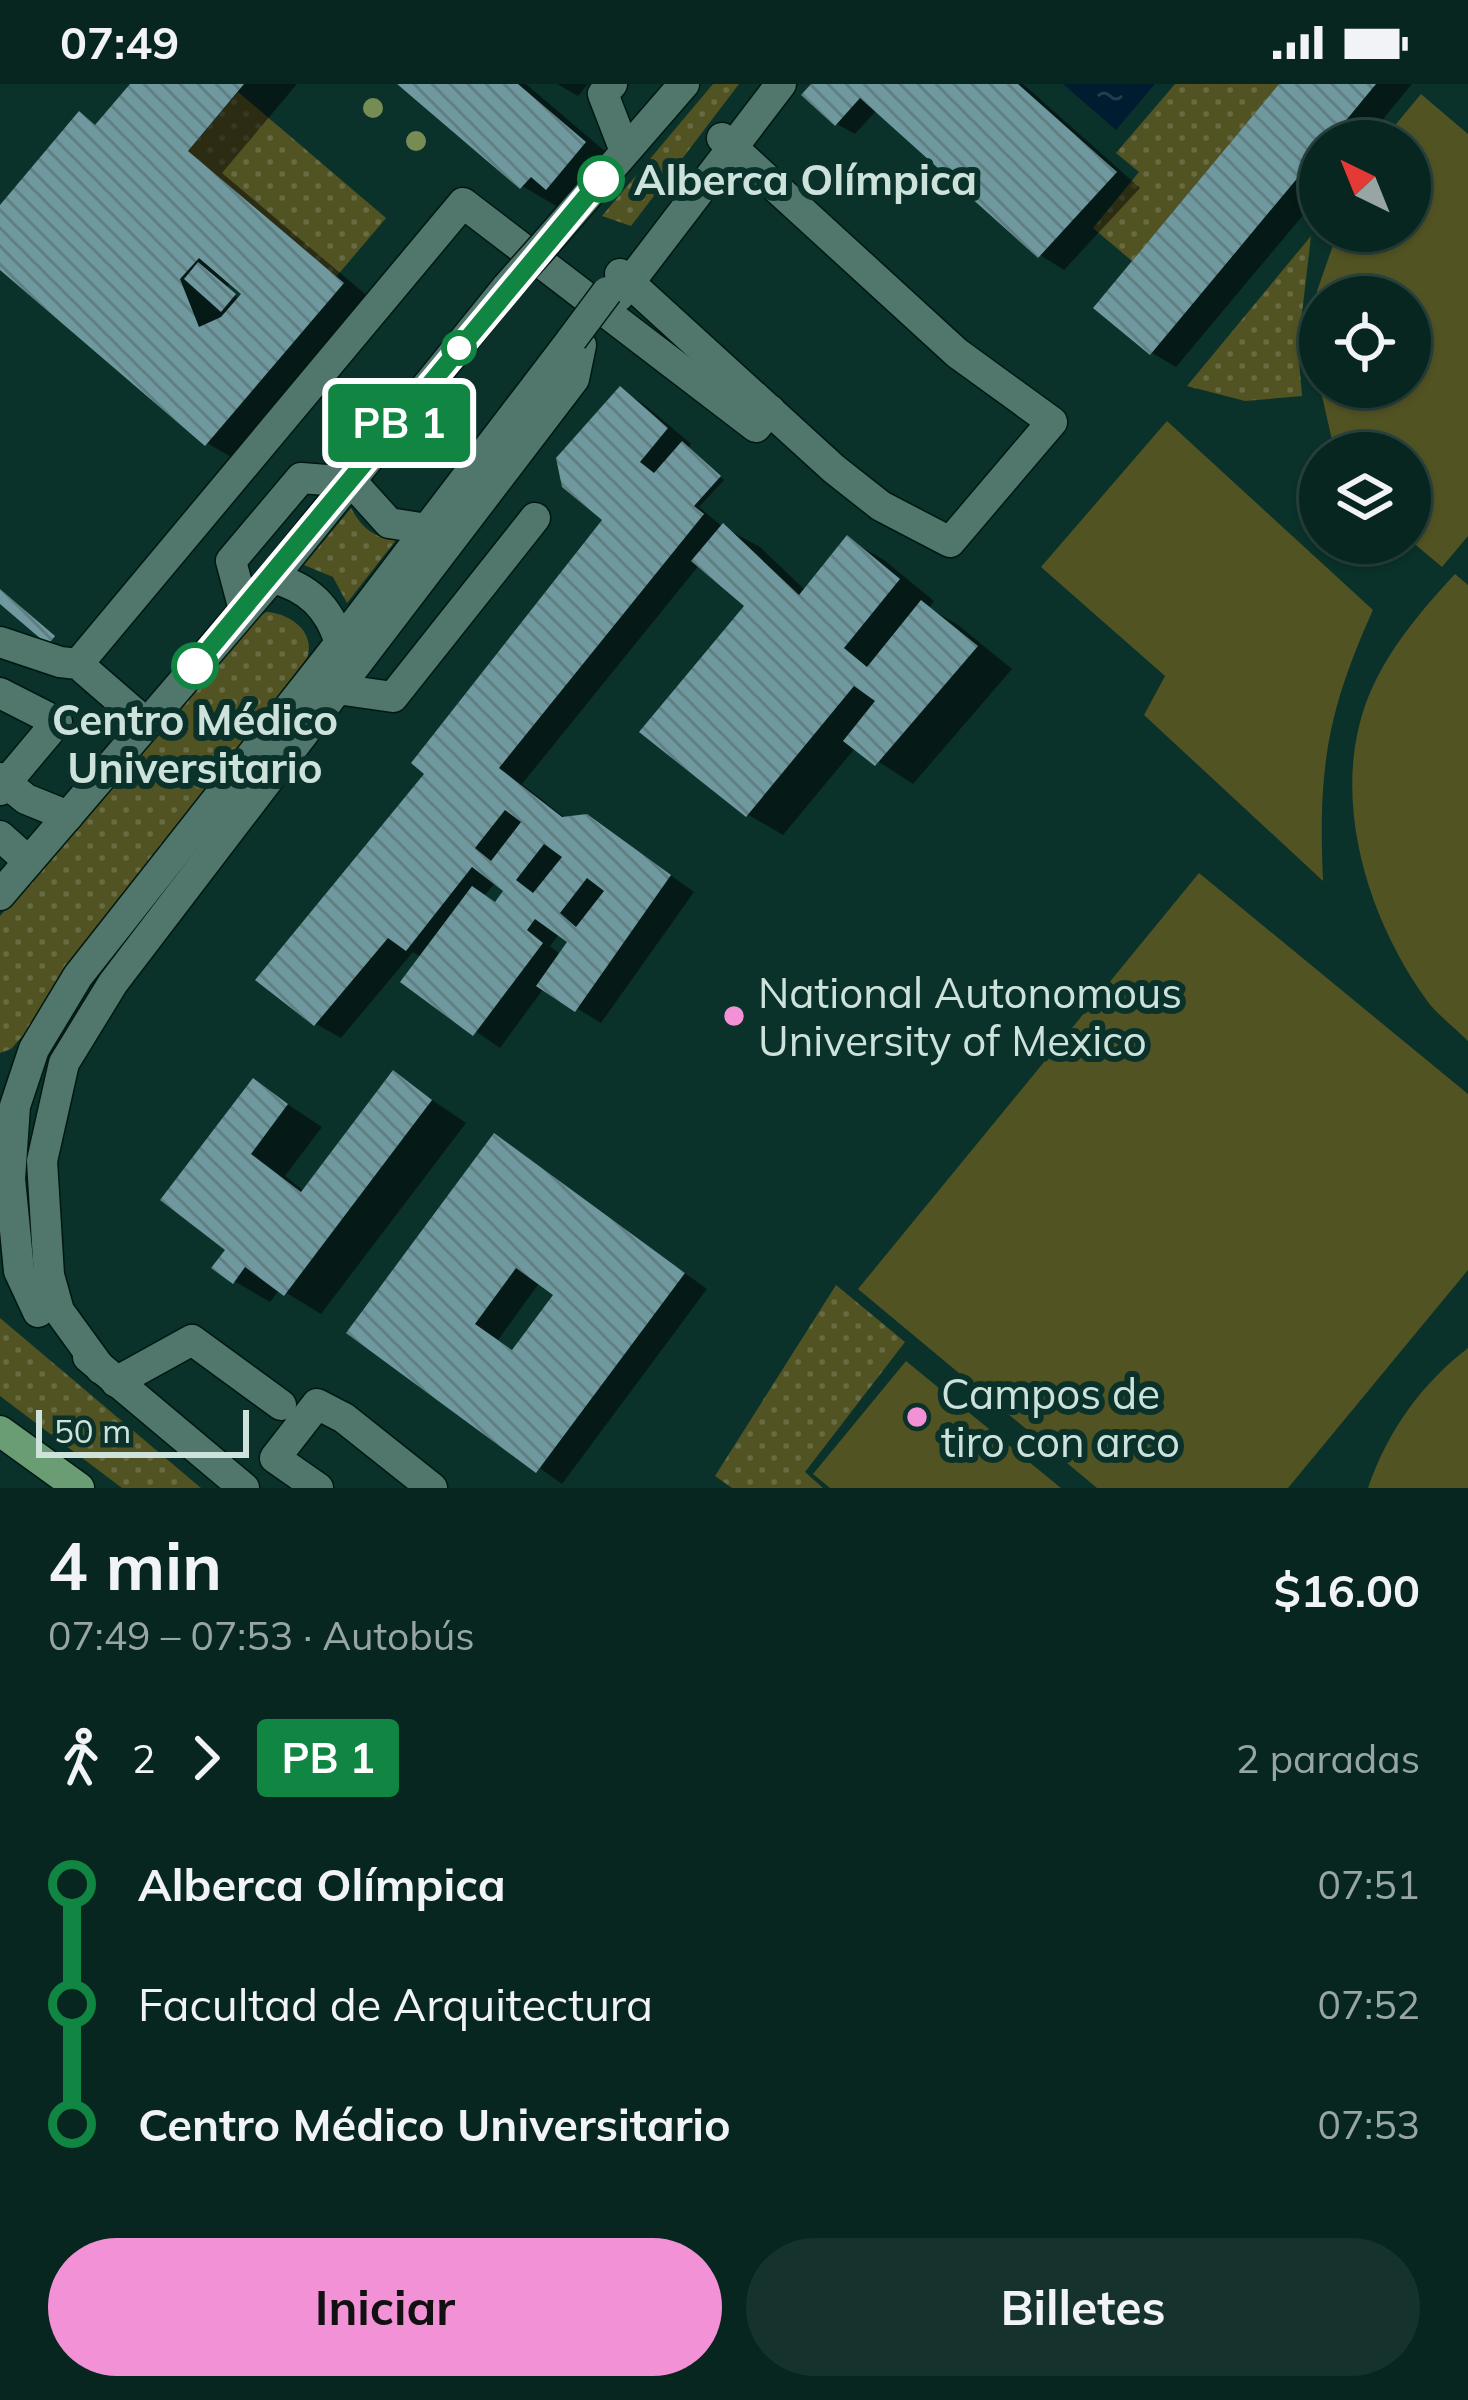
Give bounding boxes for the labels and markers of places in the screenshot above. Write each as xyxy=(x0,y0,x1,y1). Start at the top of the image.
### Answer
place label: Alberca Olímpica xyxy=(634,153,977,206)
marker: Alberca Olímpica xyxy=(579,157,623,201)
unlabelled marker xyxy=(443,332,475,364)
marker: Centro Médico Universitario xyxy=(173,644,217,688)
place label: Centro Médico Universitario xyxy=(52,693,338,794)
place label: National Autonomous University of Mexico xyxy=(758,966,1182,1067)
marker: National Autonomous University of Mexico xyxy=(721,1003,747,1029)
place label: Campos de tiro con arco xyxy=(941,1367,1180,1468)
marker: Campos de tiro con arco xyxy=(904,1404,930,1430)

